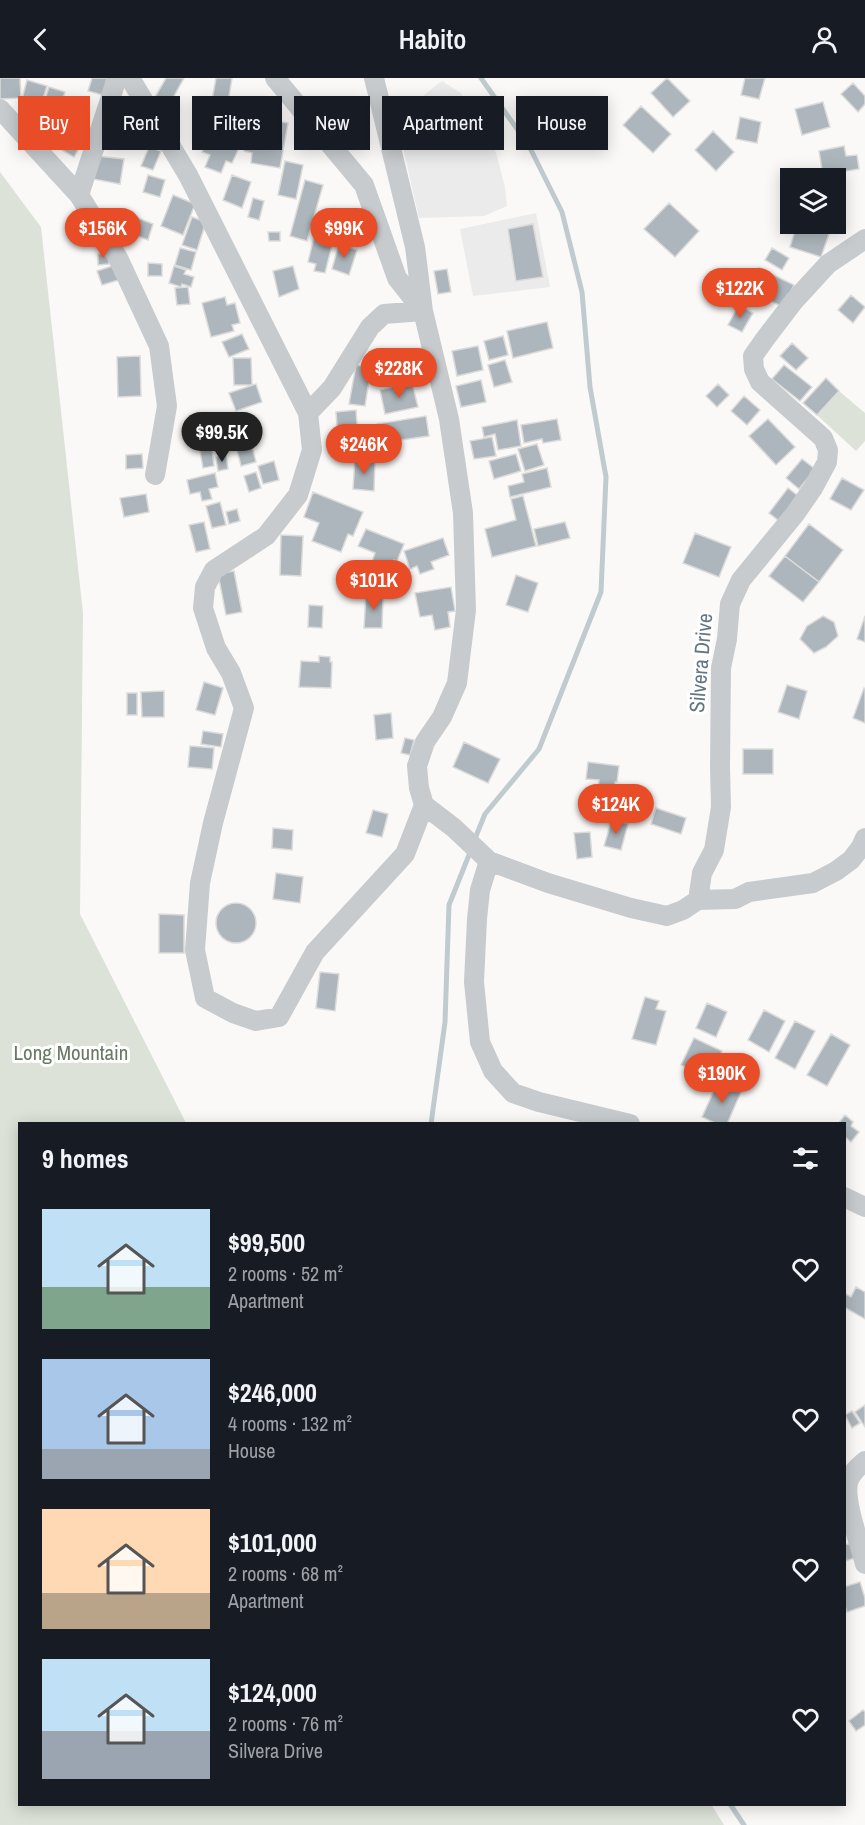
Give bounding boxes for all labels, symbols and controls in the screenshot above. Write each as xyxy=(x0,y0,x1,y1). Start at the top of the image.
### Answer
text: Habito xyxy=(399,21,466,57)
icon: back xyxy=(24,23,57,56)
icon: person xyxy=(808,23,841,56)
chip: Buy xyxy=(18,96,90,150)
chip: Rent xyxy=(102,96,180,150)
chip: Filters xyxy=(192,96,282,150)
chip: New xyxy=(294,96,370,150)
chip: Apartment xyxy=(382,96,504,150)
chip: House xyxy=(516,96,608,150)
map controls xyxy=(780,168,846,234)
button: layers xyxy=(780,168,846,234)
pin: $156K xyxy=(61,208,145,259)
pin: $99K xyxy=(308,208,380,259)
text: $156K xyxy=(79,214,127,241)
text: $99K xyxy=(324,214,364,241)
pin: $122K xyxy=(698,268,782,319)
text: $122K xyxy=(716,274,764,301)
pin: $228K xyxy=(357,348,441,399)
text: $228K xyxy=(375,354,423,381)
pin: $99.5K xyxy=(173,412,271,463)
text: $99.5K xyxy=(196,418,248,445)
pin: $246K xyxy=(322,424,406,475)
text: $246K xyxy=(340,430,388,457)
pin: $101K xyxy=(332,560,416,611)
text: $101K xyxy=(350,566,398,593)
street label: Silvera Drive xyxy=(682,612,719,714)
pin: $124K xyxy=(574,784,658,835)
text: $124K xyxy=(592,790,640,817)
park label: Long Mountain xyxy=(14,1038,128,1067)
pin: $190K xyxy=(680,1053,764,1104)
text: $190K xyxy=(698,1059,746,1086)
text: 9 homes xyxy=(42,1141,129,1176)
icon: filters xyxy=(789,1142,822,1175)
text: $99,500 xyxy=(228,1225,305,1260)
icon: home xyxy=(90,1233,162,1305)
icon: heart xyxy=(789,1253,822,1286)
text: 2 rooms · 52 m² xyxy=(228,1260,343,1287)
text: Apartment xyxy=(228,1287,304,1314)
text: $246,000 xyxy=(228,1375,317,1410)
icon: home xyxy=(90,1383,162,1455)
icon: heart xyxy=(789,1403,822,1436)
text: 4 rooms · 132 m² xyxy=(228,1410,352,1437)
text: House xyxy=(228,1437,275,1464)
text: $101,000 xyxy=(228,1525,317,1560)
icon: home xyxy=(90,1533,162,1605)
icon: heart xyxy=(789,1553,822,1586)
text: 2 rooms · 68 m² xyxy=(228,1560,343,1587)
text: Apartment xyxy=(228,1587,304,1614)
text: $124,000 xyxy=(228,1675,317,1710)
icon: home xyxy=(90,1683,162,1755)
icon: heart xyxy=(789,1703,822,1736)
text: 2 rooms · 76 m² xyxy=(228,1710,343,1737)
text: Silvera Drive xyxy=(228,1737,323,1764)

